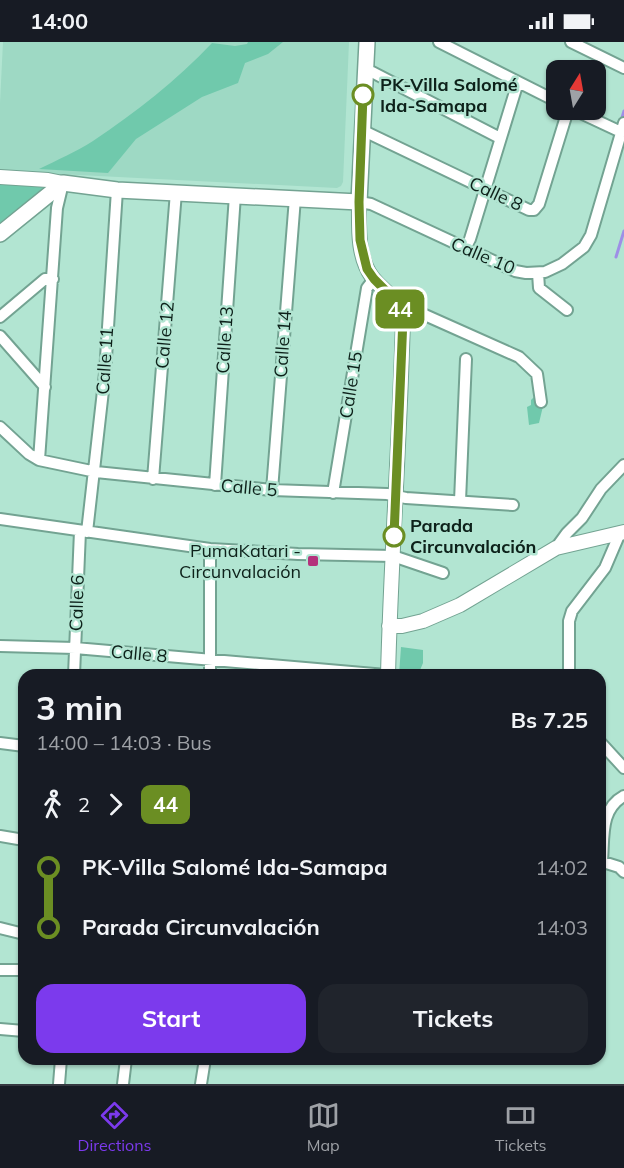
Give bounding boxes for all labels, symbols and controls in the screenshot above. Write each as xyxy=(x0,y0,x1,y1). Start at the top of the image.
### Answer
text: 14:00 xyxy=(30,7,88,35)
north arrow xyxy=(546,60,606,120)
map controls xyxy=(546,60,606,120)
place label: PK-Villa Salomé Ida-Samapa xyxy=(380,73,518,117)
marker: PK-Villa Salomé Ida-Samapa xyxy=(352,84,374,106)
street label: Calle 8 xyxy=(466,171,527,216)
street label: Calle 10 xyxy=(448,232,519,279)
line badge: 44 xyxy=(373,290,427,328)
text: 44 xyxy=(387,296,413,322)
street label: Calle 12 xyxy=(150,300,179,370)
street label: Calle 13 xyxy=(211,306,238,374)
street label: Calle 14 xyxy=(269,309,296,378)
street label: Calle 11 xyxy=(91,327,118,395)
street label: Calle 15 xyxy=(334,350,367,420)
street label: Calle 5 xyxy=(220,474,278,501)
place label: Parada Circunvalación xyxy=(410,514,536,558)
marker: Parada Circunvalación xyxy=(383,525,405,547)
place label: PumaKatari - Circunvalación xyxy=(179,539,301,583)
marker: PumaKatari - Circunvalación xyxy=(306,554,320,568)
street label: Calle 6 xyxy=(64,574,89,632)
street label: Calle 8 xyxy=(110,640,168,667)
text: 3 min xyxy=(36,687,123,728)
text: Bs 7.25 xyxy=(511,706,588,734)
text: 14:00 – 14:03 · Bus xyxy=(36,730,212,755)
icon: walk xyxy=(36,788,69,821)
icon: forward xyxy=(99,788,132,821)
text: 44 xyxy=(153,791,178,817)
text: 2 xyxy=(78,792,90,817)
text: PK-Villa Salomé Ida-Samapa xyxy=(82,853,388,881)
text: 14:02 xyxy=(535,855,588,880)
text: Parada Circunvalación xyxy=(82,913,320,941)
text: 14:03 xyxy=(535,915,588,940)
button: Start xyxy=(36,984,306,1053)
button: Tickets xyxy=(318,984,588,1053)
tab: Directions xyxy=(78,1099,152,1155)
tab: Map xyxy=(307,1099,340,1155)
tab: Tickets xyxy=(495,1099,546,1155)

